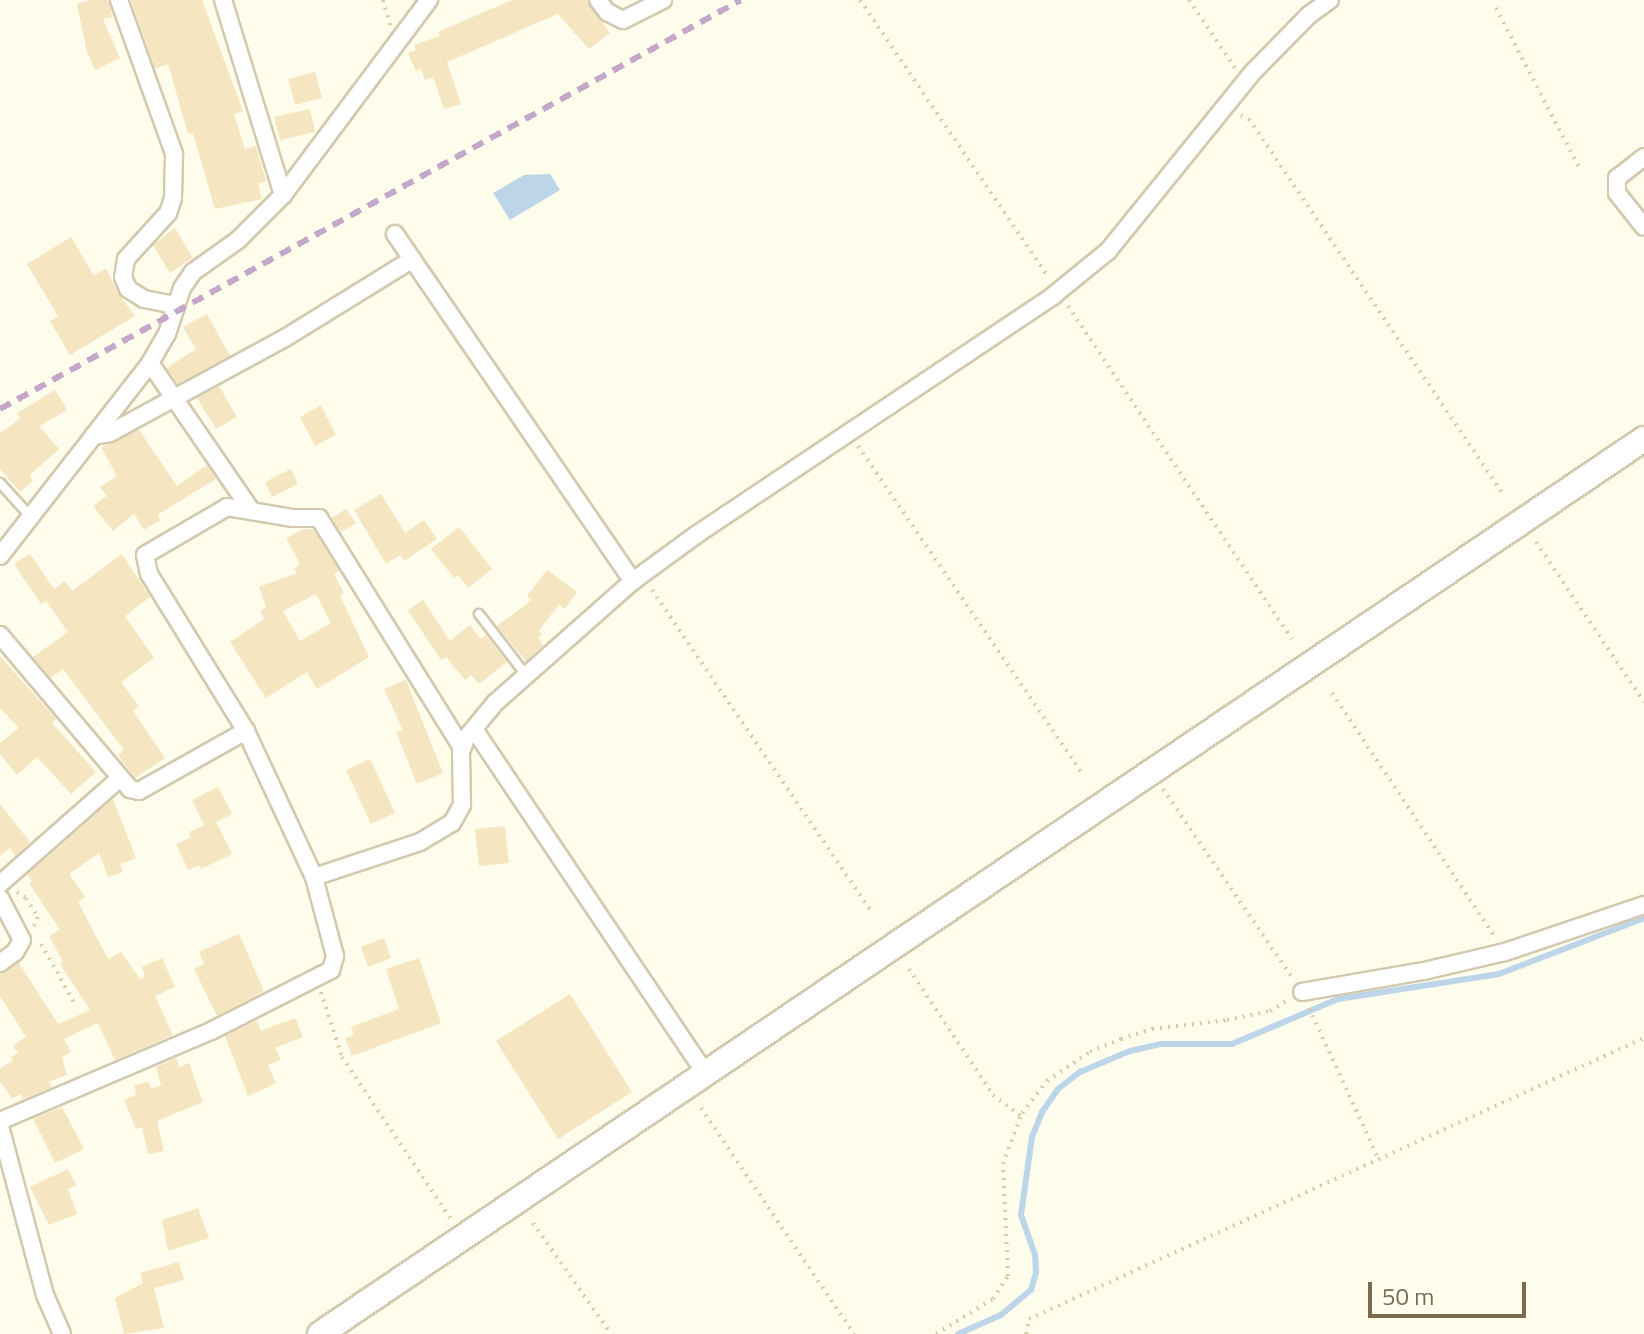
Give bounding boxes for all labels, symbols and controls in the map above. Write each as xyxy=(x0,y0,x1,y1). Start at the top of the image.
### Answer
scale bar xyxy=(1372,1266,1530,1316)
text: 50 m xyxy=(1382,1278,1434,1314)

